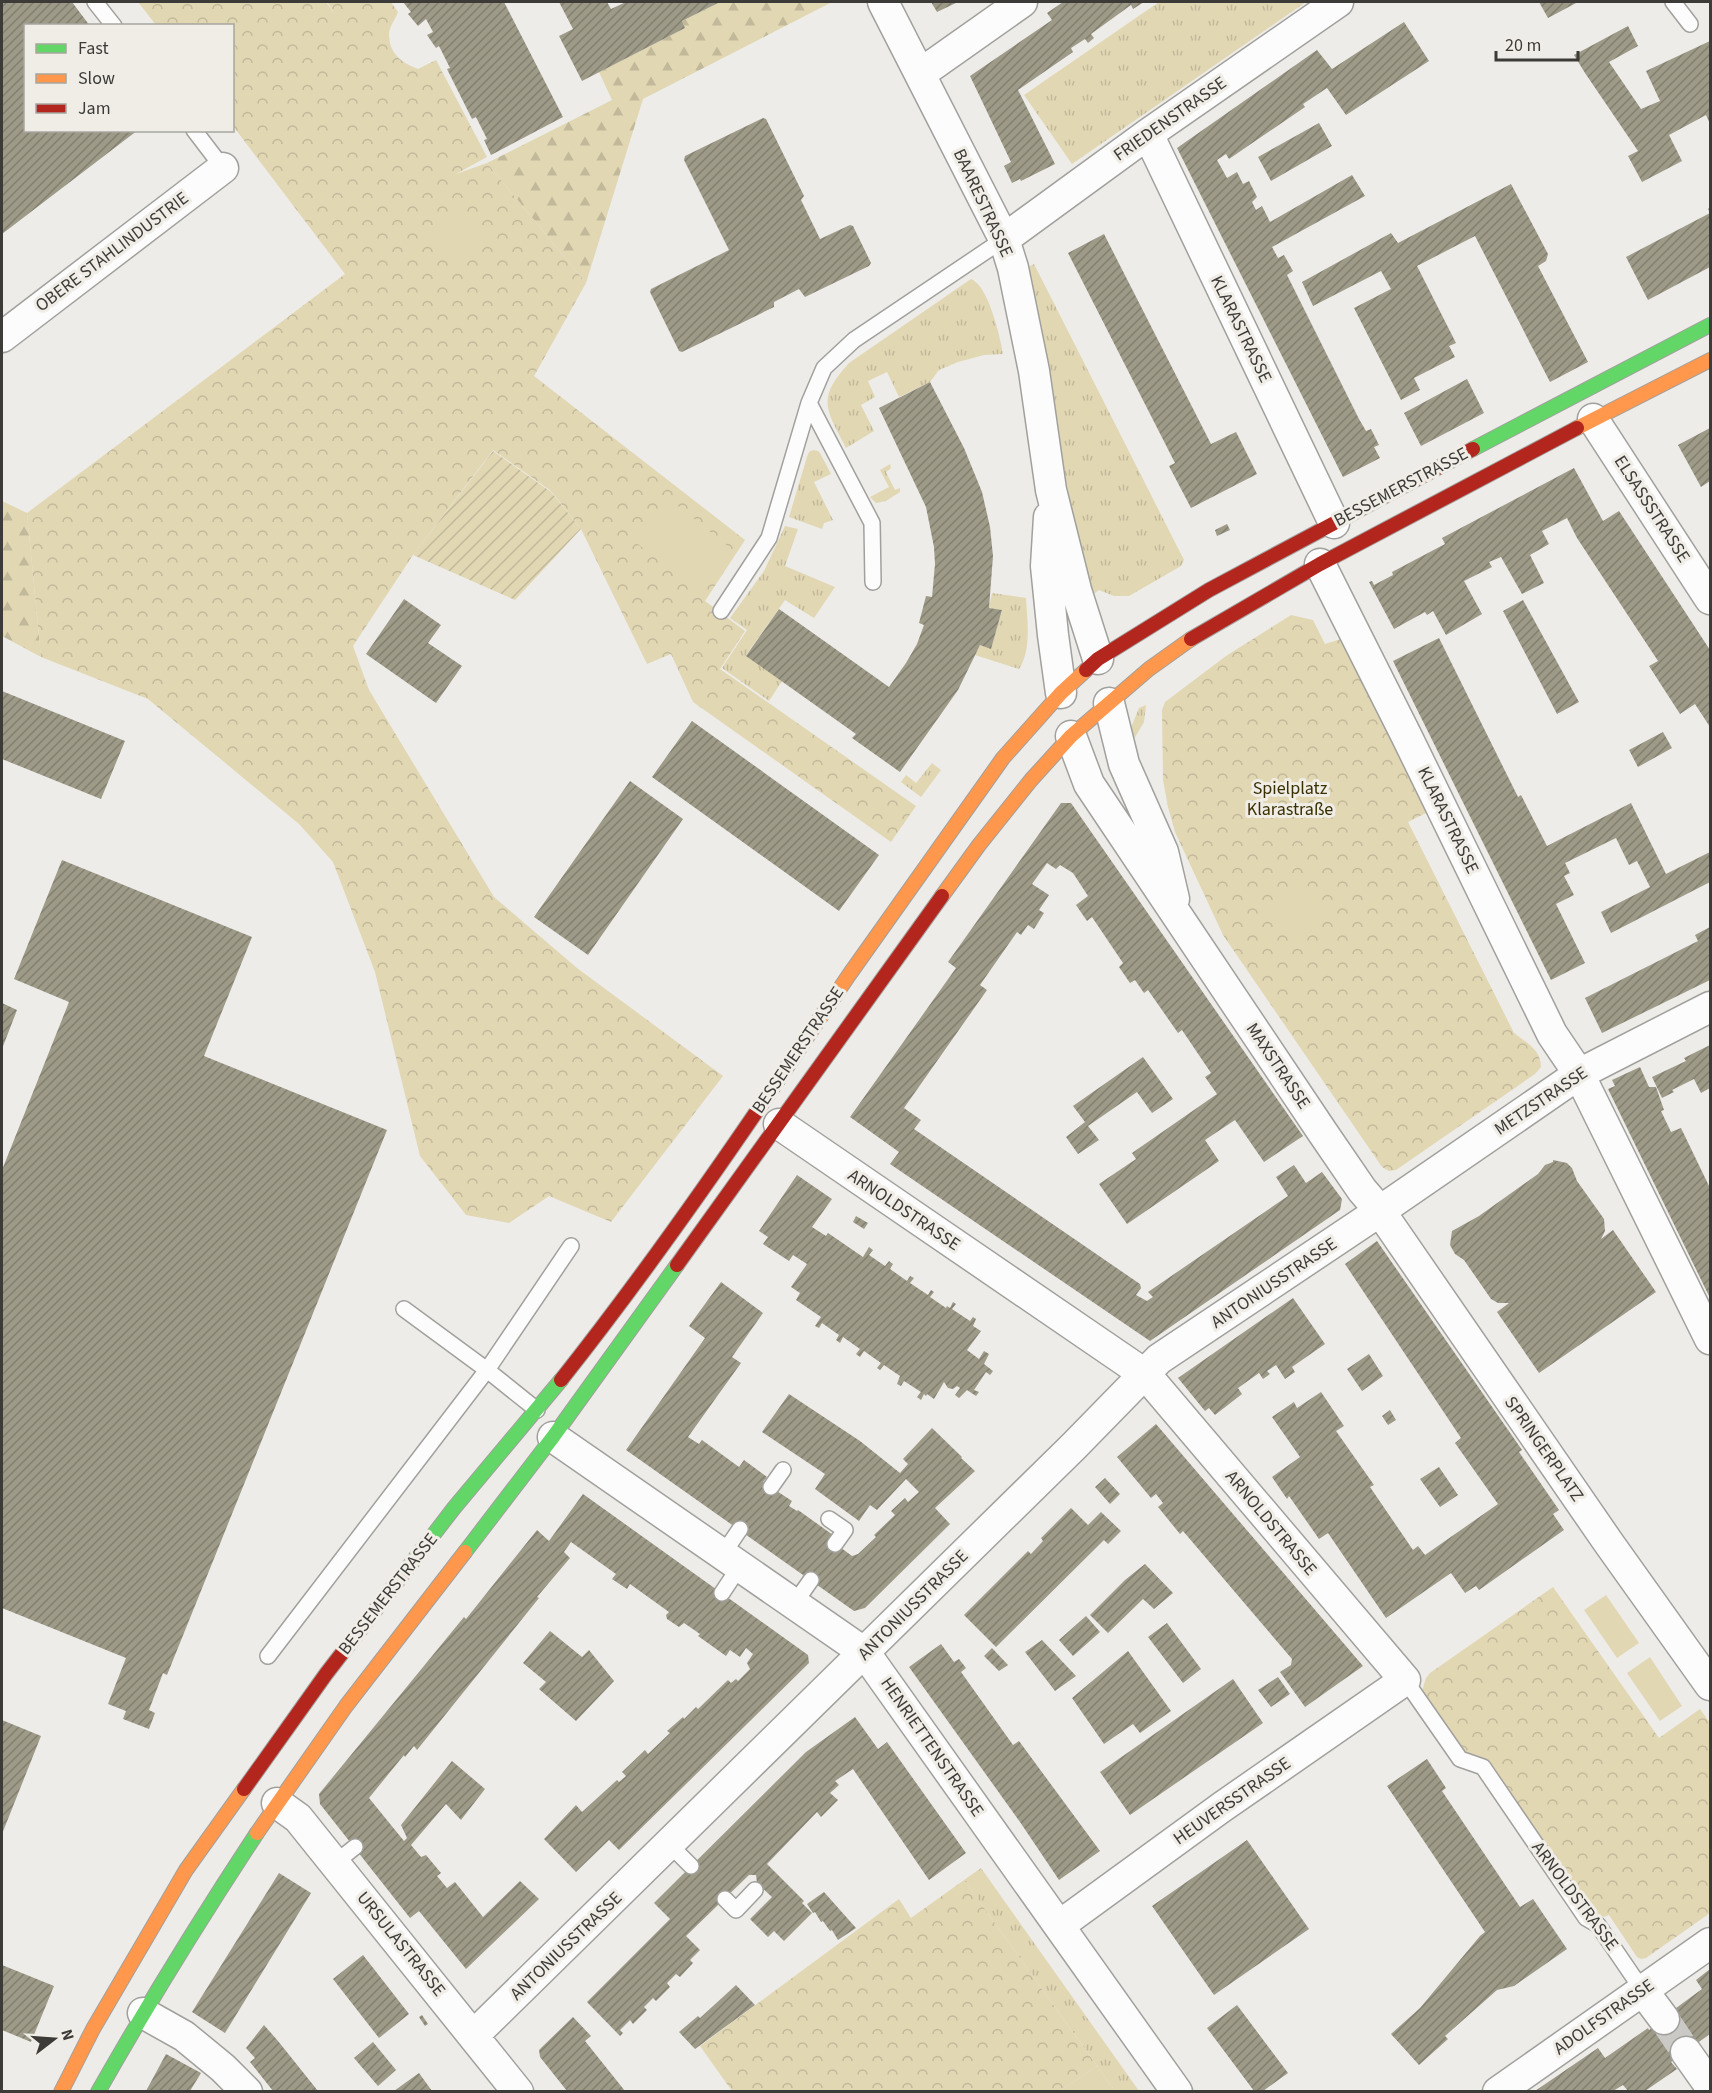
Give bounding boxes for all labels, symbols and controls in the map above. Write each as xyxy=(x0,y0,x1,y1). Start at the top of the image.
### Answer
legend xyxy=(24,24,234,132)
scale bar xyxy=(1496,24,1578,62)
text: 20 m xyxy=(1505,33,1541,58)
text: Fast xyxy=(78,36,109,61)
text: Slow xyxy=(78,66,115,91)
street label: FRIEDENSTRASSE xyxy=(1108,71,1232,167)
text: Jam xyxy=(78,96,111,121)
street label: BAARESTRASSE xyxy=(947,145,1019,261)
street label: OBERE STAHLINDUSTRIE xyxy=(30,186,194,318)
street label: KLARASTRASSE xyxy=(1204,271,1278,387)
street label: BESSEMERSTRASSE xyxy=(1330,441,1472,533)
street label: ELSASSSTRASSE xyxy=(1608,451,1696,567)
street label: KLARASTRASSE xyxy=(1411,762,1485,878)
park label: Spielplatz Klarastraße xyxy=(1247,776,1333,822)
street label: BESSEMERSTRASSE xyxy=(746,981,850,1119)
street label: MAXSTRASSE xyxy=(1240,1018,1316,1114)
street label: METZSTRASSE xyxy=(1489,1061,1593,1141)
street label: ARNOLDSTRASSE xyxy=(843,1163,965,1257)
street label: ANTONIUSSTRASSE xyxy=(1206,1232,1342,1334)
street label: SPRINGERPLATZ xyxy=(1498,1391,1590,1507)
street label: ARNOLDSTRASSE xyxy=(1219,1465,1323,1581)
street label: BESSEMERSTRASSE xyxy=(332,1528,444,1660)
street label: ANTONIUSSTRASSE xyxy=(852,1544,974,1666)
street label: HENRIETTENSTRASSE xyxy=(874,1672,990,1822)
street label: HEUVERSSTRASSE xyxy=(1168,1751,1296,1851)
street label: ARNOLDSTRASSE xyxy=(1526,1836,1624,1956)
street label: URSULASTRASSE xyxy=(351,1886,451,2002)
street label: ANTONIUSSTRASSE xyxy=(504,1886,628,2006)
street label: ADOLFSTRASSE xyxy=(1549,1973,1659,2061)
north arrow xyxy=(24,2009,84,2069)
text: N xyxy=(55,2027,79,2043)

